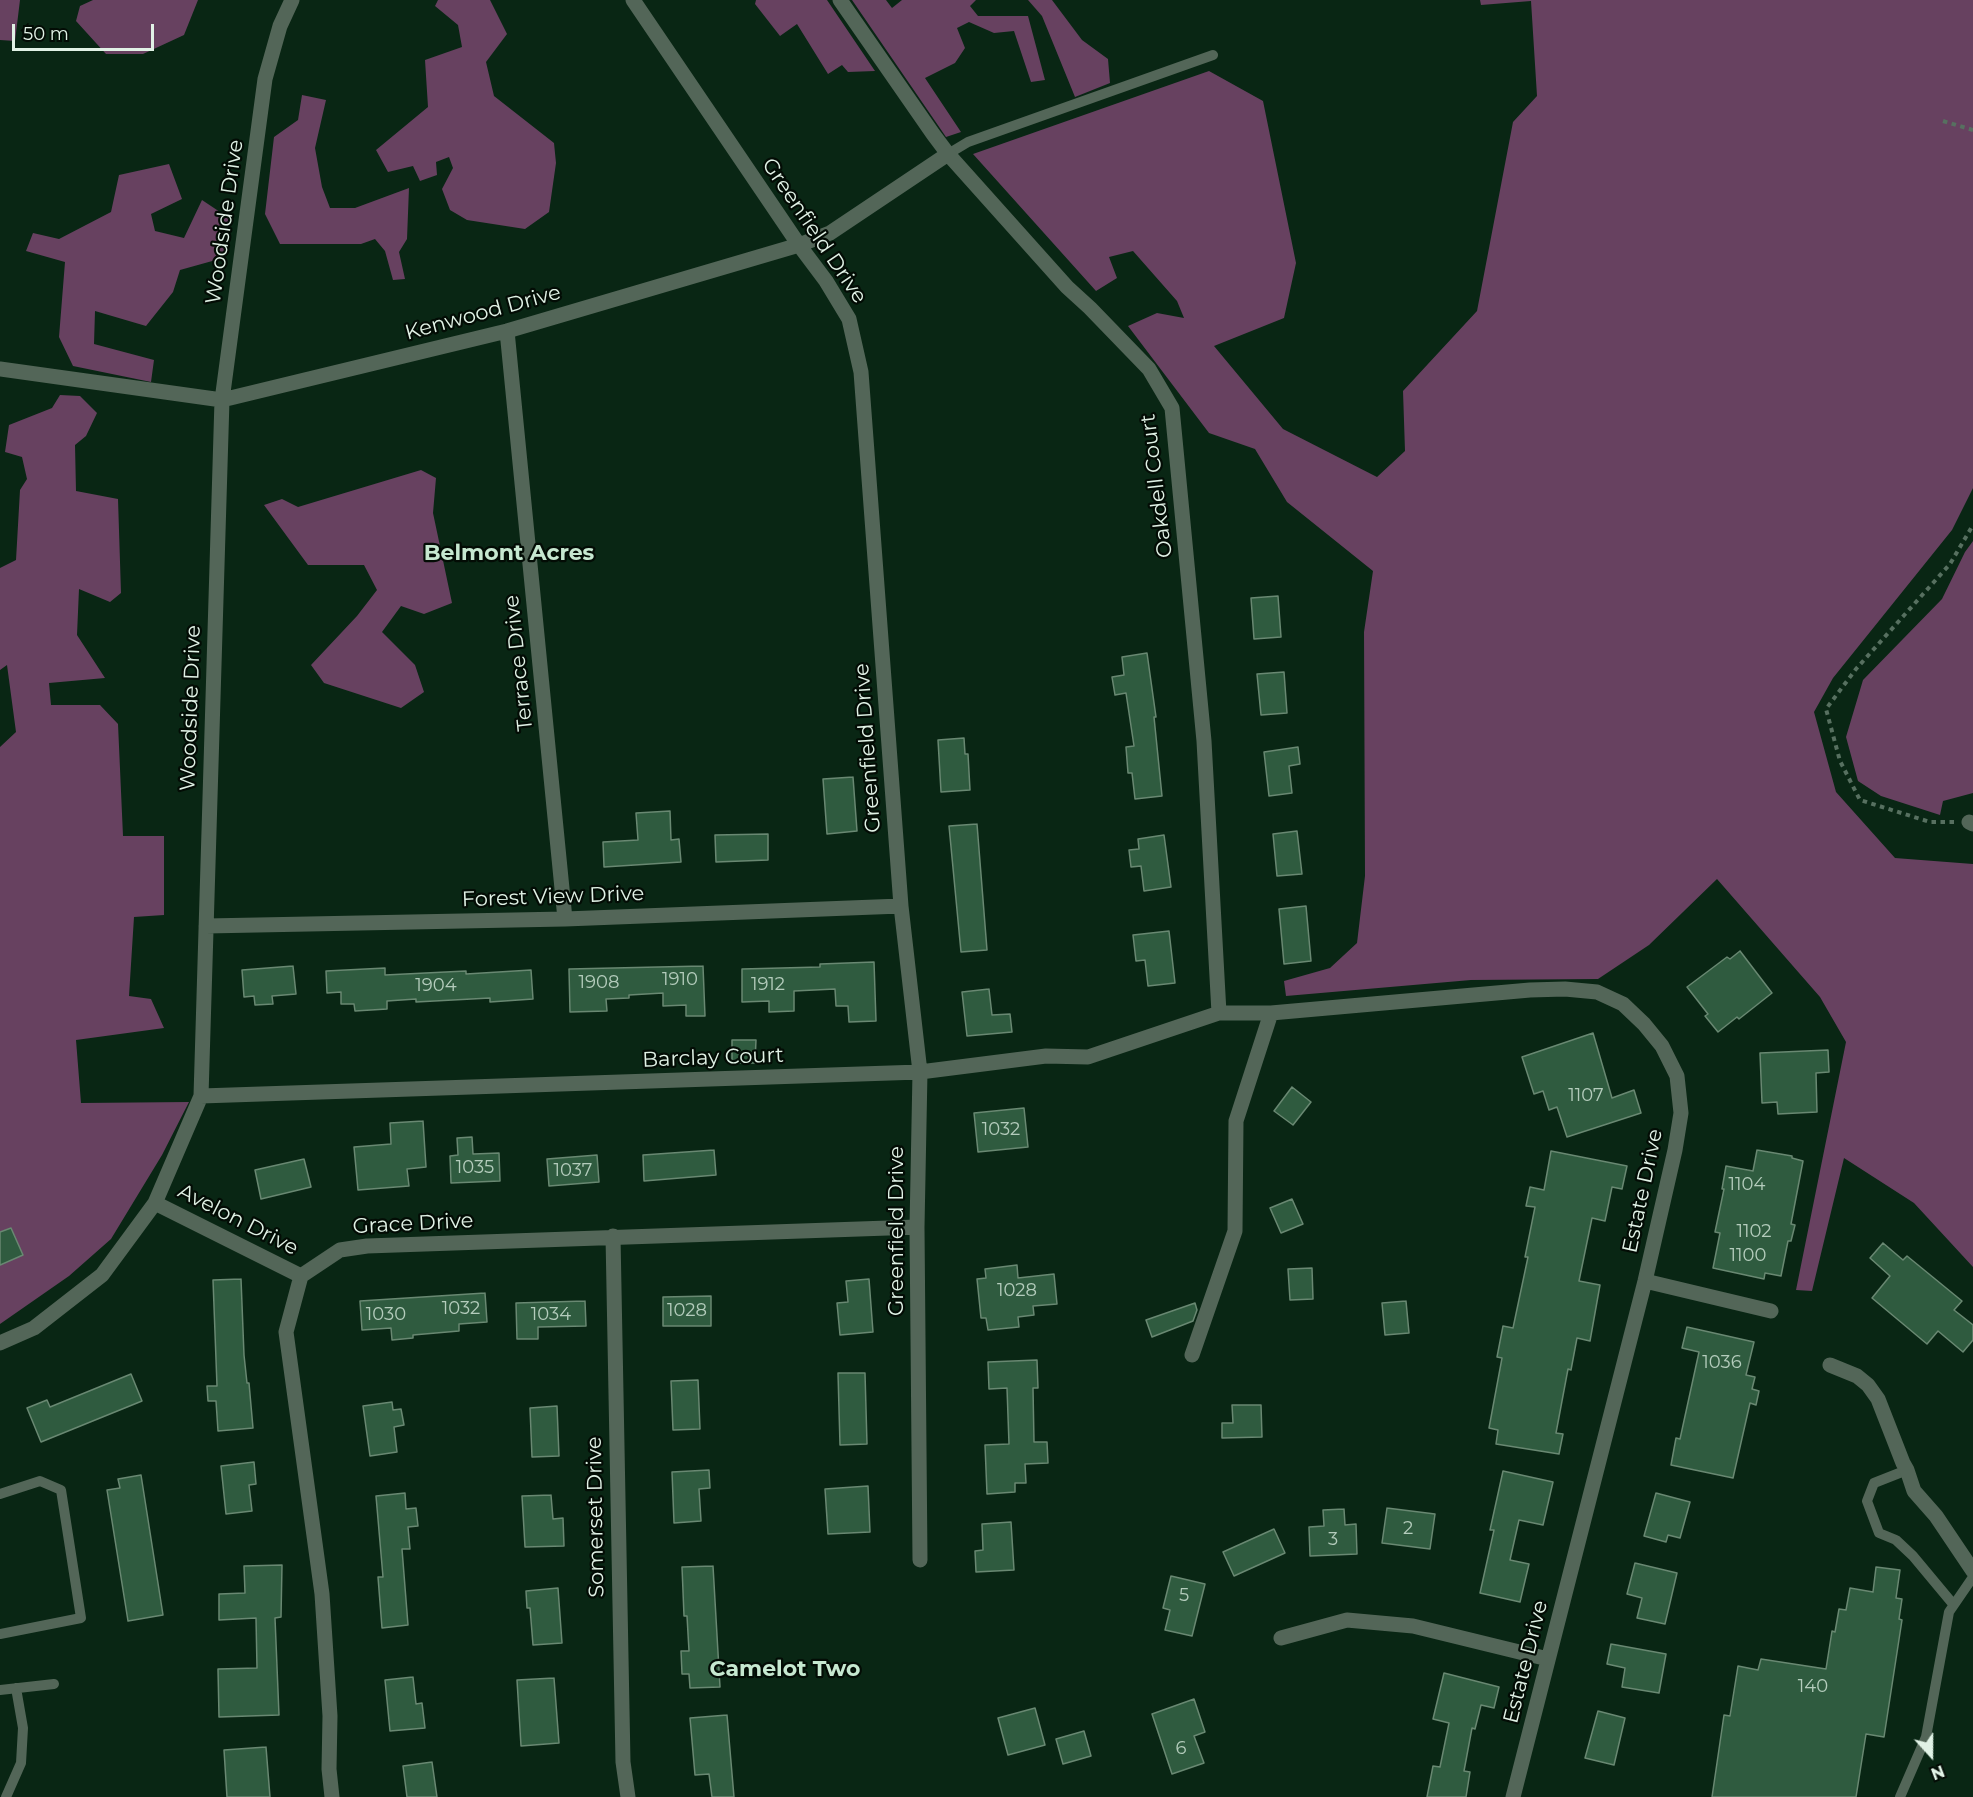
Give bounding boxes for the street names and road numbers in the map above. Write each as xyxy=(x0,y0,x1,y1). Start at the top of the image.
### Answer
street label: Woodside Drive xyxy=(201,138,249,306)
street label: Greenfield Drive xyxy=(756,154,872,308)
street label: Kenwood Drive xyxy=(402,280,564,346)
street label: Oakdell Court xyxy=(1136,413,1178,559)
street label: Terrace Drive xyxy=(499,594,539,732)
street label: Woodside Drive xyxy=(176,625,206,791)
street label: Greenfield Drive xyxy=(850,662,886,834)
street label: Forest View Drive xyxy=(461,881,645,913)
street label: Barclay Court xyxy=(642,1043,784,1073)
street label: Estate Drive xyxy=(1618,1127,1668,1255)
street label: Greenfield Drive xyxy=(884,1146,910,1316)
street label: Avelon Drive xyxy=(174,1179,302,1261)
street label: Grace Drive xyxy=(352,1208,474,1240)
street label: Somerset Drive xyxy=(582,1436,610,1598)
street label: Estate Drive xyxy=(1499,1598,1553,1726)

